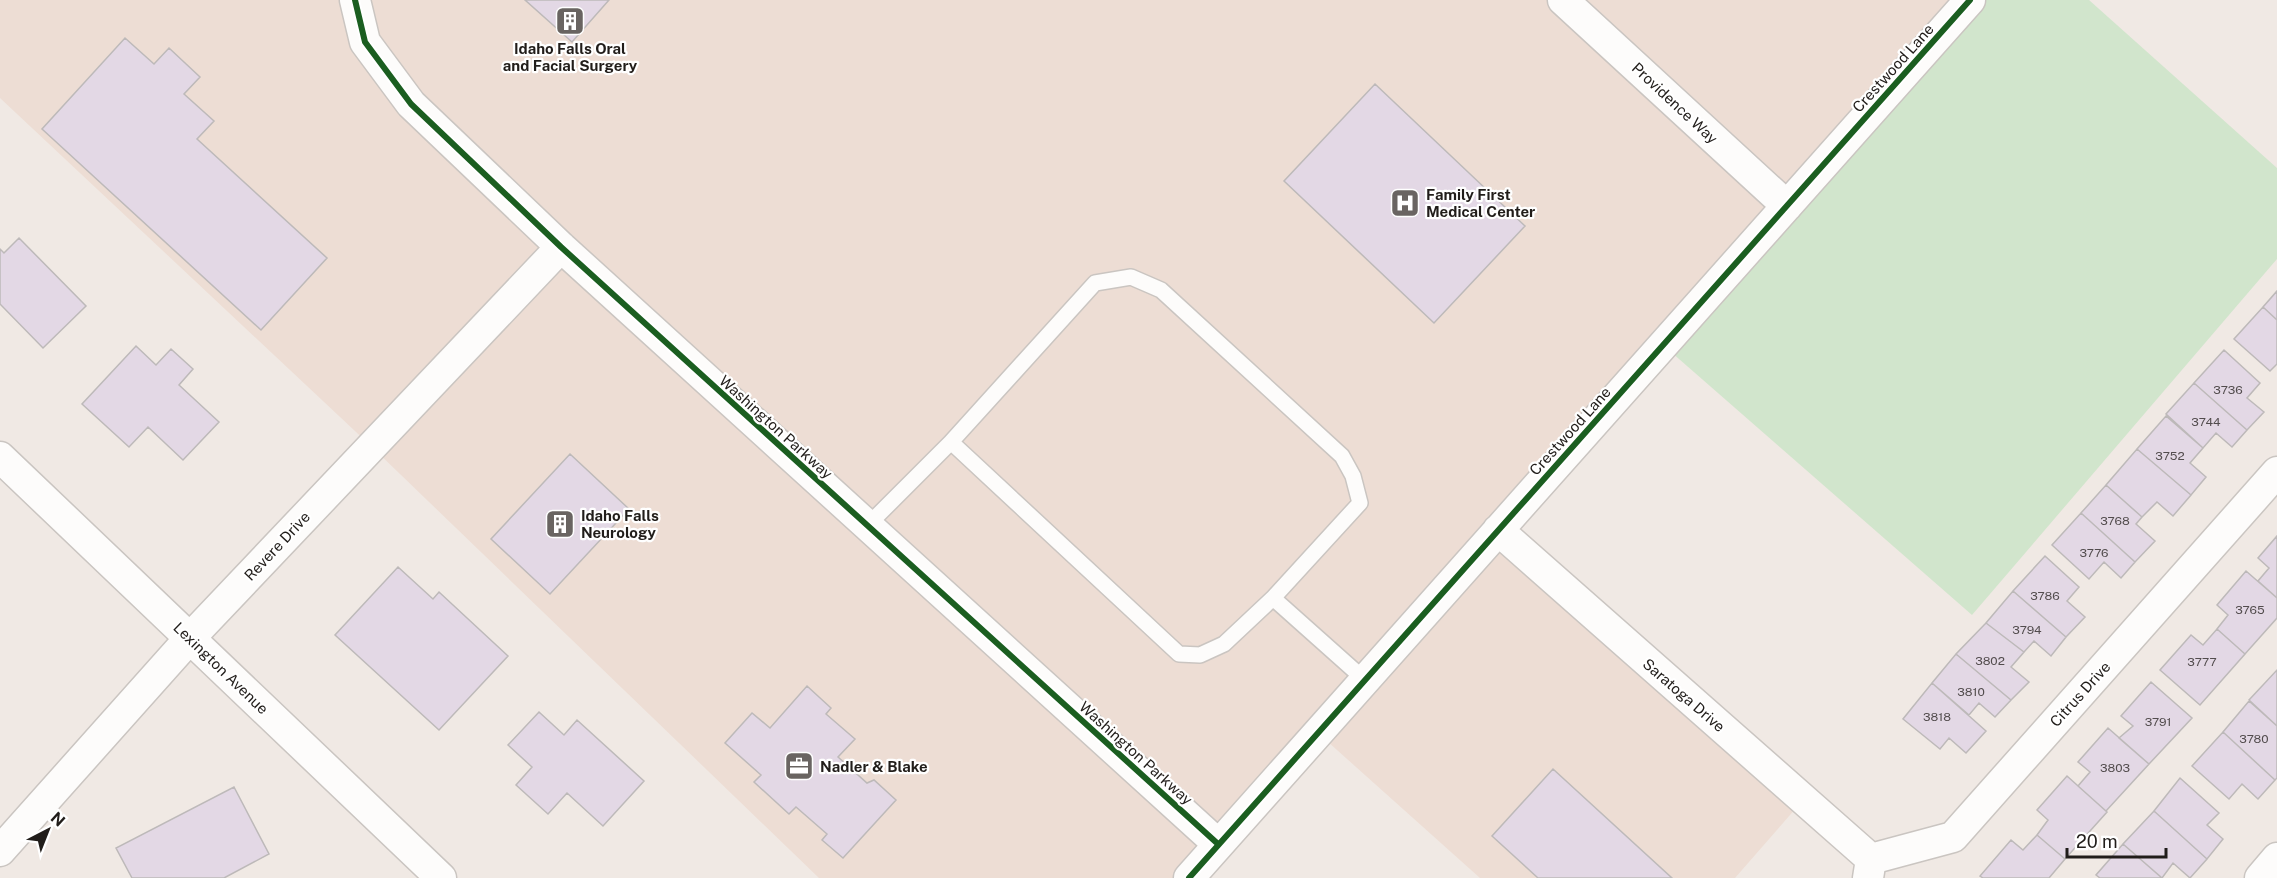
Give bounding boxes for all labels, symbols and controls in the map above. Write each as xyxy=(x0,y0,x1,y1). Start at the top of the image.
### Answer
building icon: Idaho Falls Oral and Facial Surgery xyxy=(554,5,586,37)
street label: Crestwood Lane xyxy=(1849,20,1937,116)
place label: Idaho Falls Oral and Facial Surgery xyxy=(503,40,638,74)
street label: Providence Way xyxy=(1629,59,1721,147)
place label: Family First Medical Center xyxy=(1426,186,1535,220)
hospital icon: Family First Medical Center xyxy=(1389,187,1421,219)
street label: Washington Parkway xyxy=(716,372,836,482)
street label: Crestwood Lane xyxy=(1526,383,1614,479)
house number: 3736 xyxy=(2213,383,2243,397)
house number: 3744 xyxy=(2191,415,2221,429)
house number: 3752 xyxy=(2155,449,2185,463)
place label: Idaho Falls Neurology xyxy=(581,507,659,541)
street label: Revere Drive xyxy=(241,508,313,584)
building icon: Idaho Falls Neurology xyxy=(544,508,576,540)
house number: 3768 xyxy=(2100,514,2130,528)
house number: 3776 xyxy=(2079,546,2109,560)
house number: 3786 xyxy=(2030,589,2060,603)
house number: 3765 xyxy=(2235,603,2265,617)
street label: Lexington Avenue xyxy=(170,619,272,717)
house number: 3794 xyxy=(2012,623,2042,637)
house number: 3802 xyxy=(1975,654,2005,668)
street label: Saratoga Drive xyxy=(1640,655,1728,735)
house number: 3777 xyxy=(2187,655,2217,669)
street label: Citrus Drive xyxy=(2046,658,2114,730)
house number: 3810 xyxy=(1957,685,1985,699)
street label: Washington Parkway xyxy=(1076,698,1196,808)
house number: 3818 xyxy=(1923,710,1951,724)
house number: 3791 xyxy=(2145,715,2171,729)
house number: 3780 xyxy=(2239,732,2269,746)
office icon: Nadler & Blake xyxy=(783,750,815,782)
place label: Nadler & Blake xyxy=(820,758,928,775)
house number: 3803 xyxy=(2100,761,2130,775)
north arrow xyxy=(18,800,78,860)
text: N xyxy=(47,808,69,830)
scale bar xyxy=(2067,821,2166,859)
text: 20 m xyxy=(2076,831,2118,852)

